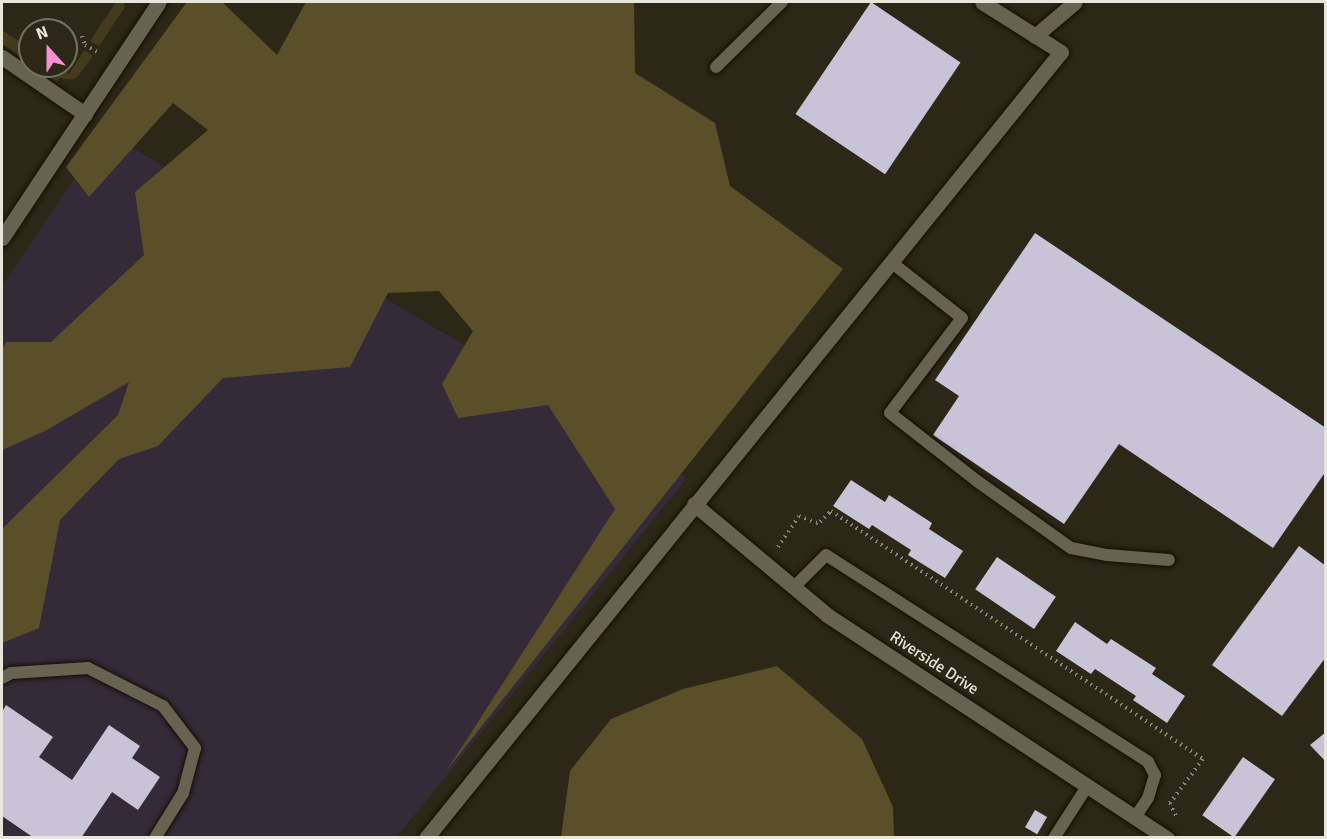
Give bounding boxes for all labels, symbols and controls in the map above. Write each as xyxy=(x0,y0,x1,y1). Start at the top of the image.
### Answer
north arrow xyxy=(18,18,78,78)
text: N xyxy=(33,22,51,44)
street label: Riverside Drive xyxy=(886,627,982,699)

